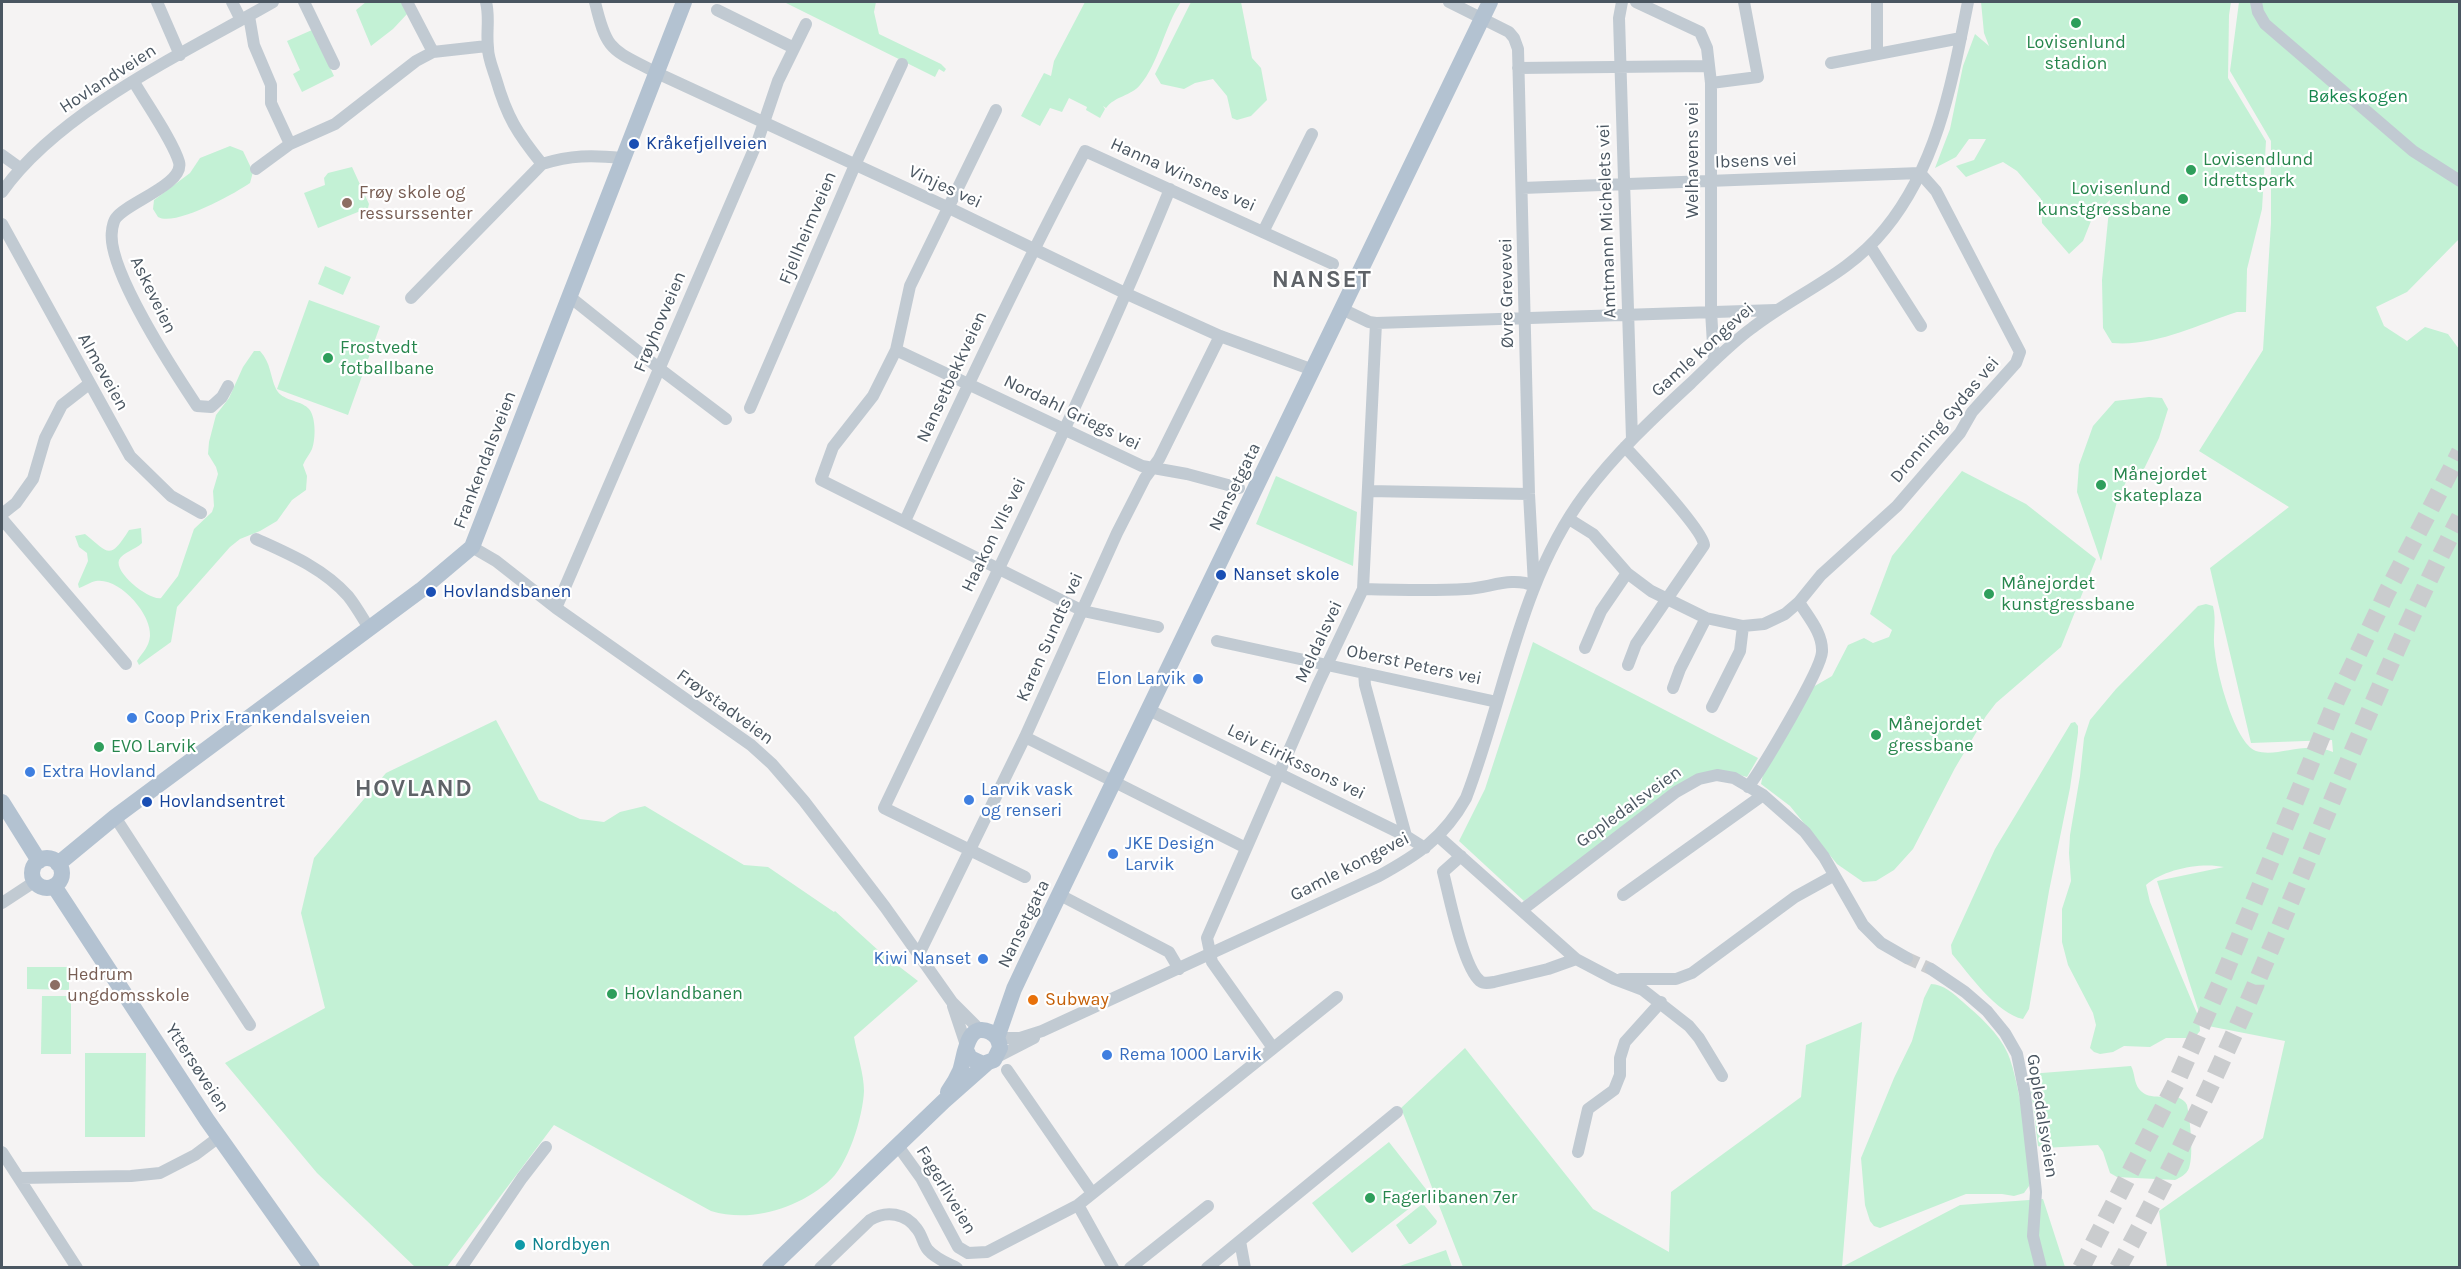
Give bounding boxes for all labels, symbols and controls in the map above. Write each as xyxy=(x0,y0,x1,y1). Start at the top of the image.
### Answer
marker: Lovisenlund stadion xyxy=(2069,16,2083,30)
place label: Lovisenlund stadion xyxy=(2026,32,2126,74)
street label: Hovlandveien xyxy=(56,40,160,118)
park label: Bøkeskogen xyxy=(2308,86,2408,108)
street label: Welhavens vei xyxy=(1682,101,1704,219)
street label: Amtmann Michelets vei xyxy=(1593,123,1621,319)
place label: Kråkefjellveien xyxy=(646,133,767,155)
street label: Hanna Winsnes vei xyxy=(1107,133,1259,217)
marker: Kråkefjellveien xyxy=(627,137,641,151)
street label: Ibsens vei xyxy=(1714,149,1798,173)
place label: Lovisendlund idrettspark xyxy=(2203,149,2313,192)
street label: Vinjes vei xyxy=(905,161,985,213)
marker: Lovisendlund idrettspark xyxy=(2184,163,2198,177)
street label: Fjellheimveien xyxy=(775,168,841,288)
place label: Lovisenlund kunstgressbane xyxy=(2037,178,2171,220)
place label: Frøy skole og ressurssenter xyxy=(359,182,473,224)
marker: Lovisenlund kunstgressbane xyxy=(2176,192,2190,206)
marker: Frøy skole og ressurssenter xyxy=(340,196,354,210)
street label: Øvre Grevevei xyxy=(1495,238,1519,348)
street label: Askeveien xyxy=(125,253,181,337)
district label: NANSET xyxy=(1272,266,1372,294)
street label: Frøyhovveien xyxy=(629,268,691,376)
street label: Gamle kongevei xyxy=(1647,298,1759,402)
street label: Nansetbekkveien xyxy=(912,308,992,446)
street label: Almeveien xyxy=(73,329,133,415)
place label: Frostvedt fotballbane xyxy=(340,337,434,380)
marker: Frostvedt fotballbane xyxy=(321,351,335,365)
street label: Dronning Gydas vei xyxy=(1886,352,2004,488)
street label: Nordahl Griegs vei xyxy=(1000,370,1144,456)
street label: Frankendalsveien xyxy=(449,388,521,532)
street label: Nansetgata xyxy=(1204,439,1266,535)
place label: Månejordet skateplaza xyxy=(2113,464,2207,506)
street label: Haakon VIIs vei xyxy=(957,474,1031,596)
marker: Månejordet skateplaza xyxy=(2094,478,2108,492)
place label: Nanset skole xyxy=(1233,564,1340,586)
marker: Nanset skole xyxy=(1214,568,1228,582)
street label: Karen Sundts vei xyxy=(1012,569,1088,705)
place label: Månejordet kunstgressbane xyxy=(2001,573,2135,616)
place label: Hovlandsbanen xyxy=(443,581,571,603)
marker: Hovlandsbanen xyxy=(424,585,438,599)
marker: Månejordet kunstgressbane xyxy=(1982,587,1996,601)
street label: Meldalsvei xyxy=(1291,597,1347,687)
street label: Oberst Peters vei xyxy=(1344,640,1484,690)
street label: Frøystadveien xyxy=(672,665,778,749)
place label: Elon Larvik xyxy=(1096,668,1186,690)
marker: Elon Larvik xyxy=(1191,672,1205,686)
place label: Coop Prix Frankendalsveien xyxy=(144,707,371,729)
marker: Coop Prix Frankendalsveien xyxy=(125,711,139,725)
place label: Månejordet gressbane xyxy=(1888,714,1982,756)
street label: Leiv Eirikssons vei xyxy=(1223,719,1369,805)
marker: Månejordet gressbane xyxy=(1869,728,1883,742)
place label: EVO Larvik xyxy=(111,736,196,758)
marker: EVO Larvik xyxy=(92,740,106,754)
place label: Extra Hovland xyxy=(42,761,156,783)
street label: Gopledalsveien xyxy=(1572,762,1686,852)
marker: Extra Hovland xyxy=(23,765,37,779)
district label: HOVLAND xyxy=(355,775,473,803)
place label: Larvik vask og renseri xyxy=(981,779,1073,822)
place label: Hovlandsentret xyxy=(159,791,285,813)
marker: Larvik vask og renseri xyxy=(962,793,976,807)
marker: Hovlandsentret xyxy=(140,795,154,809)
street label: Gamle kongevei xyxy=(1287,828,1413,906)
place label: JKE Design Larvik xyxy=(1125,833,1215,876)
marker: JKE Design Larvik xyxy=(1106,847,1120,861)
street label: Nansetgata xyxy=(993,876,1055,972)
place label: Kiwi Nanset xyxy=(873,948,971,970)
marker: Kiwi Nanset xyxy=(976,952,990,966)
place label: Hedrum ungdomsskole xyxy=(67,964,189,1006)
marker: Hedrum ungdomsskole xyxy=(48,978,62,992)
place label: Hovlandbanen xyxy=(624,983,743,1005)
marker: Hovlandbanen xyxy=(605,987,619,1001)
place label: Subway xyxy=(1045,989,1109,1011)
marker: Subway xyxy=(1026,993,1040,1007)
street label: Yttersøveien xyxy=(160,1020,234,1116)
place label: Rema 1000 Larvik xyxy=(1119,1044,1262,1066)
marker: Rema 1000 Larvik xyxy=(1100,1048,1114,1062)
street label: Gopledalsveien xyxy=(2022,1053,2062,1179)
street label: Fagerliveien xyxy=(911,1142,981,1238)
place label: Fagerlibanen 7er xyxy=(1382,1187,1517,1209)
marker: Fagerlibanen 7er xyxy=(1363,1191,1377,1205)
place label: Nordbyen xyxy=(532,1234,610,1256)
marker: Nordbyen xyxy=(513,1238,527,1252)

